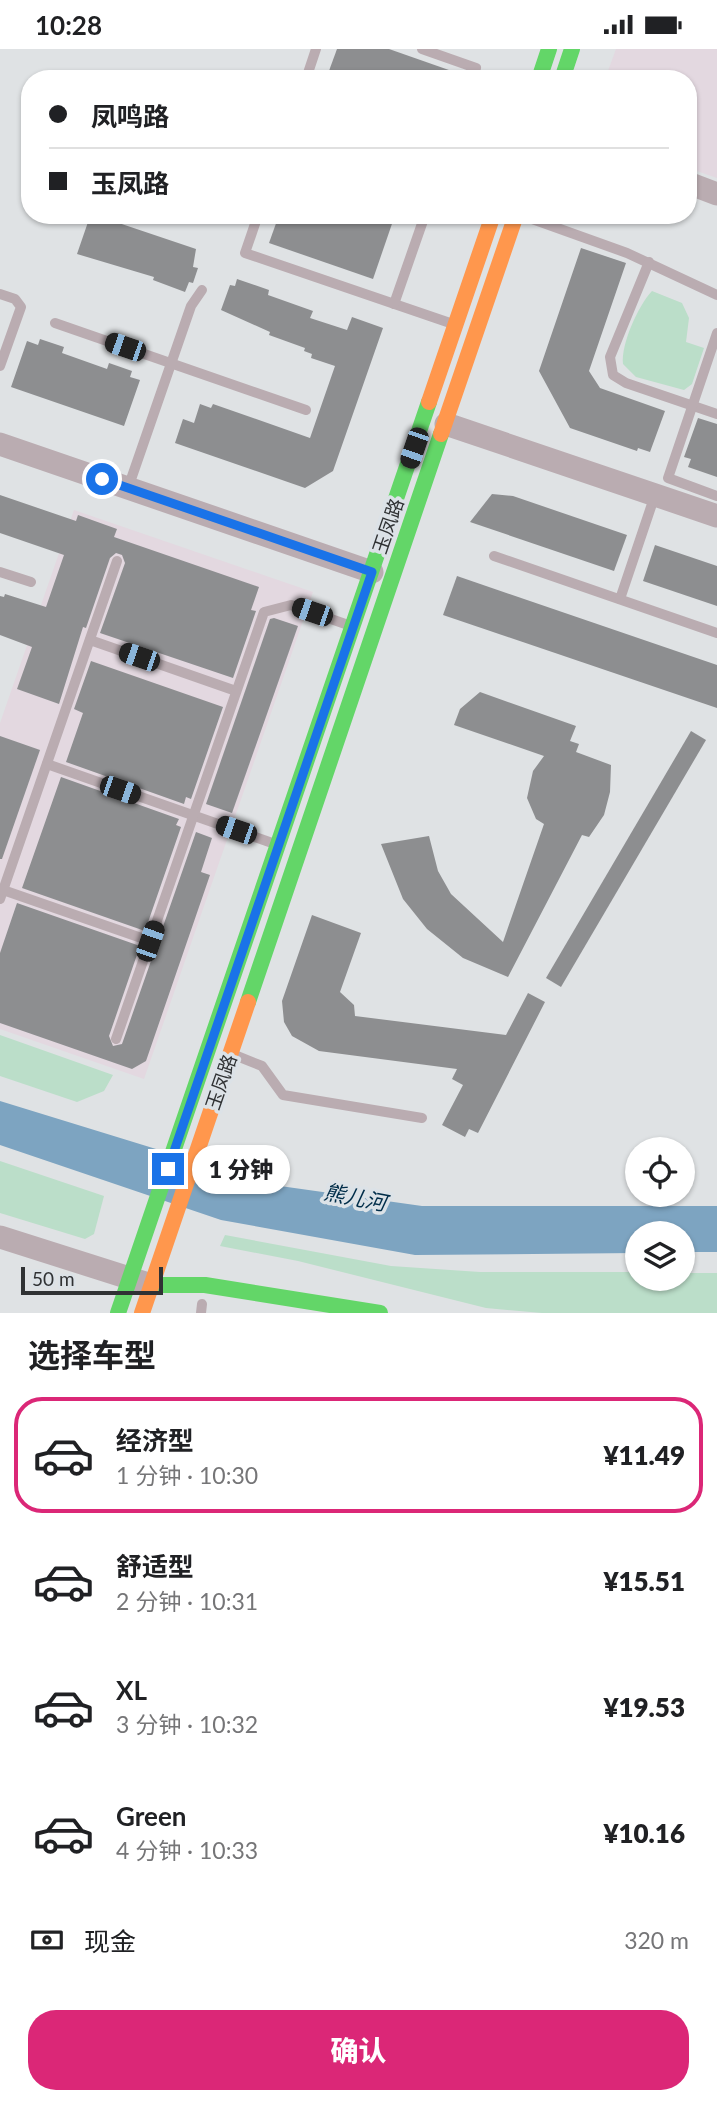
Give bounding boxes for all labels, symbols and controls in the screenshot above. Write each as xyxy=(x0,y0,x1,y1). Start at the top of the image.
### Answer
text: 10:28 xyxy=(35,9,102,41)
text: 凤鸣路 xyxy=(91,100,169,132)
text: 玉凤路 xyxy=(91,167,169,199)
car xyxy=(102,330,149,364)
car xyxy=(398,425,431,471)
route start xyxy=(86,463,118,495)
street label: 玉凤路 xyxy=(367,495,408,557)
car xyxy=(289,595,336,629)
car xyxy=(116,640,163,674)
car xyxy=(97,773,144,807)
car xyxy=(213,813,260,847)
car xyxy=(134,918,167,964)
street label: 玉凤路 xyxy=(200,1051,241,1113)
map controls xyxy=(625,1137,695,1291)
button: locate xyxy=(625,1137,695,1207)
callout: 1 分钟 xyxy=(192,1145,290,1193)
route end xyxy=(152,1153,184,1185)
text: 1 分钟 xyxy=(209,1155,273,1183)
water label: 熊儿河 xyxy=(322,1178,393,1216)
button: layers xyxy=(625,1221,695,1291)
scale bar xyxy=(21,1264,163,1296)
text: 50 m xyxy=(32,1267,75,1290)
text: 选择车型 xyxy=(28,1335,156,1374)
icon: car xyxy=(32,1424,95,1487)
text: 经济型 xyxy=(116,1424,194,1456)
text: ¥11.49 xyxy=(603,1439,685,1471)
text: 1 分钟 · 10:30 xyxy=(116,1461,258,1489)
icon: car xyxy=(32,1550,95,1613)
text: 舒适型 xyxy=(116,1550,194,1582)
text: ¥15.51 xyxy=(603,1565,685,1597)
text: 2 分钟 · 10:31 xyxy=(116,1587,258,1615)
text: XL xyxy=(116,1674,147,1706)
icon: car xyxy=(32,1676,95,1739)
text: ¥19.53 xyxy=(603,1691,685,1723)
text: 3 分钟 · 10:32 xyxy=(116,1710,258,1738)
text: Green xyxy=(116,1800,186,1832)
icon: car xyxy=(32,1802,95,1865)
text: ¥10.16 xyxy=(603,1817,685,1849)
text: 4 分钟 · 10:33 xyxy=(116,1836,258,1864)
icon: cash xyxy=(28,1921,66,1959)
text: 现金 xyxy=(84,1925,136,1957)
text: 320 m xyxy=(624,1926,689,1954)
button: 确认 xyxy=(28,2010,689,2090)

